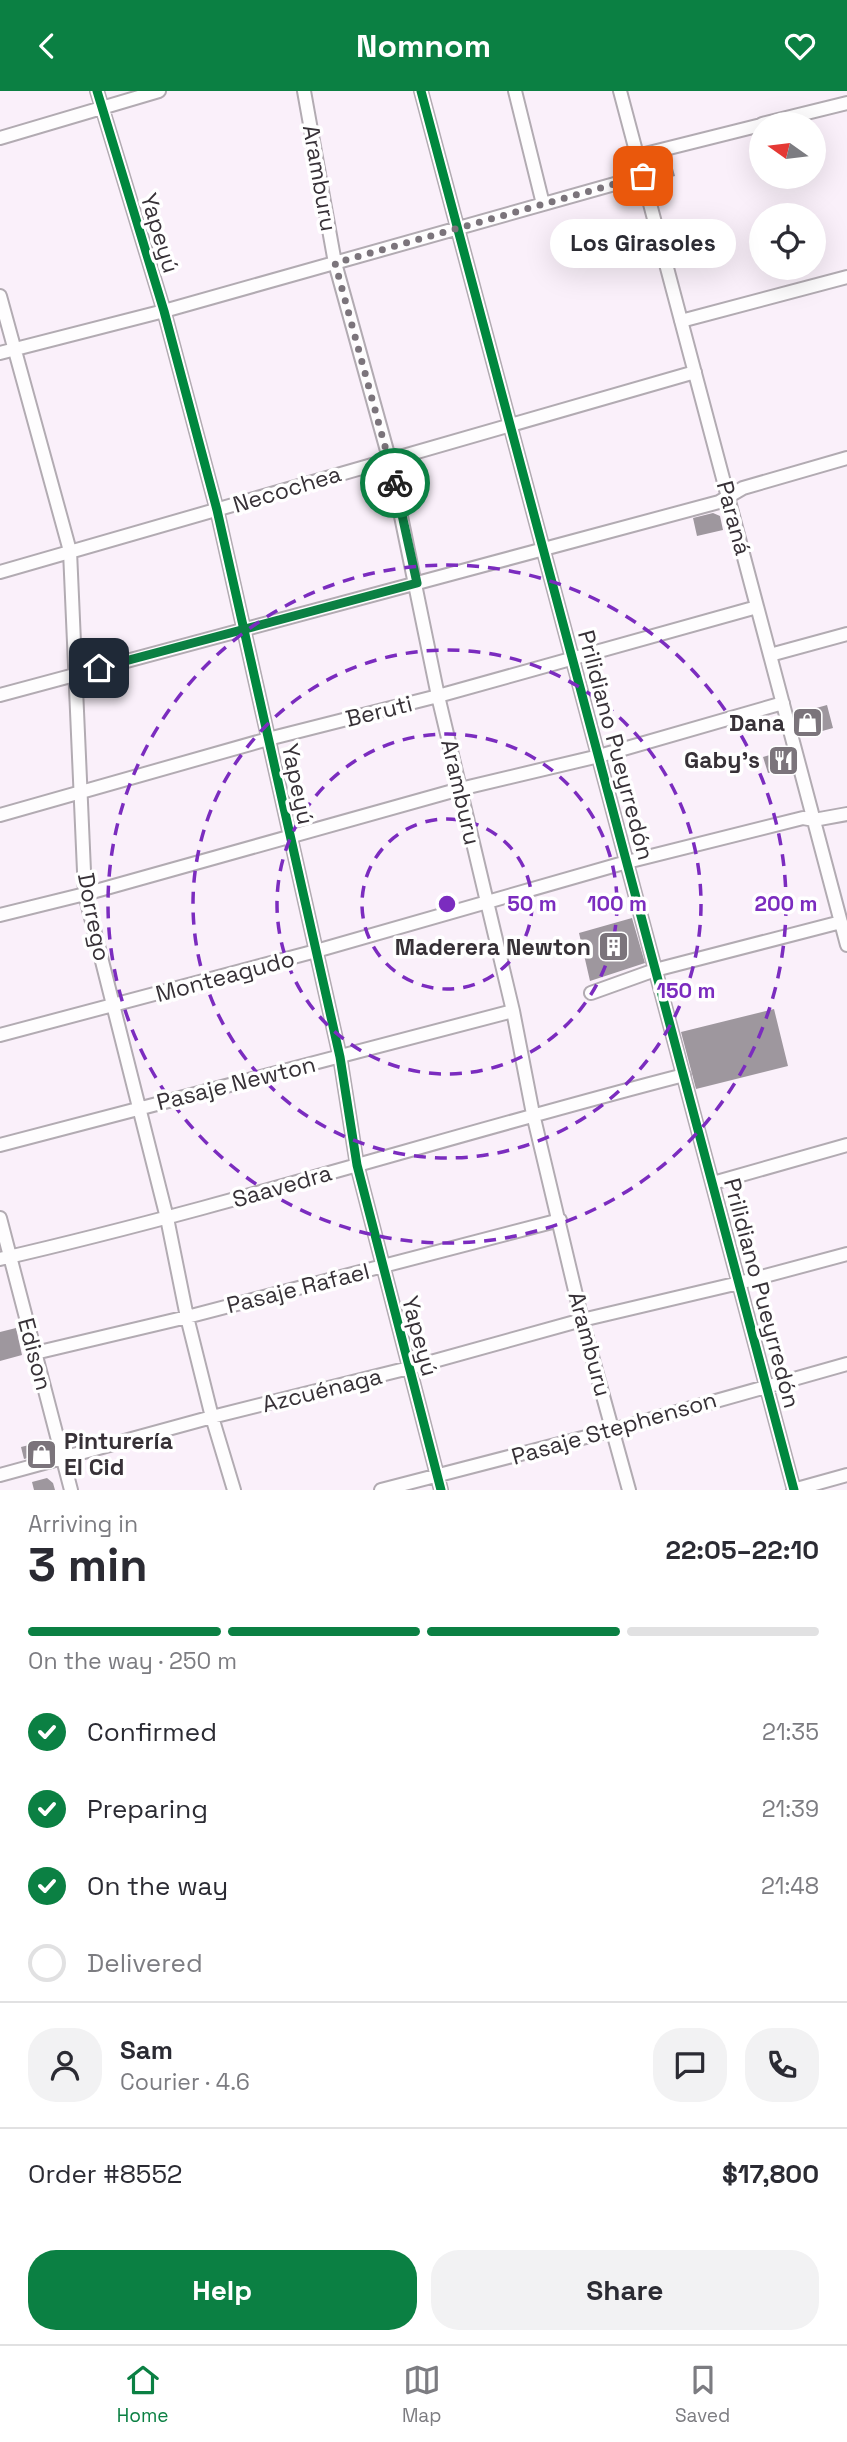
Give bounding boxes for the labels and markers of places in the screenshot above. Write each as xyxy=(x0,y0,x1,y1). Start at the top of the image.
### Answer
pin xyxy=(613,146,673,206)
callout: Los Girasoles xyxy=(550,218,736,267)
pin xyxy=(69,638,129,698)
shop icon: Dana xyxy=(791,706,825,740)
place label: Dana xyxy=(729,708,785,738)
restaurant icon: Gaby's xyxy=(766,743,800,777)
place label: Gaby's xyxy=(684,745,760,775)
centre of rings xyxy=(435,892,459,916)
building icon: Maderera Newton xyxy=(597,930,631,964)
place label: Maderera Newton xyxy=(395,932,591,962)
place label: Pinturería El Cid xyxy=(64,1426,173,1482)
shop icon: Pinturería El Cid xyxy=(24,1437,58,1471)

